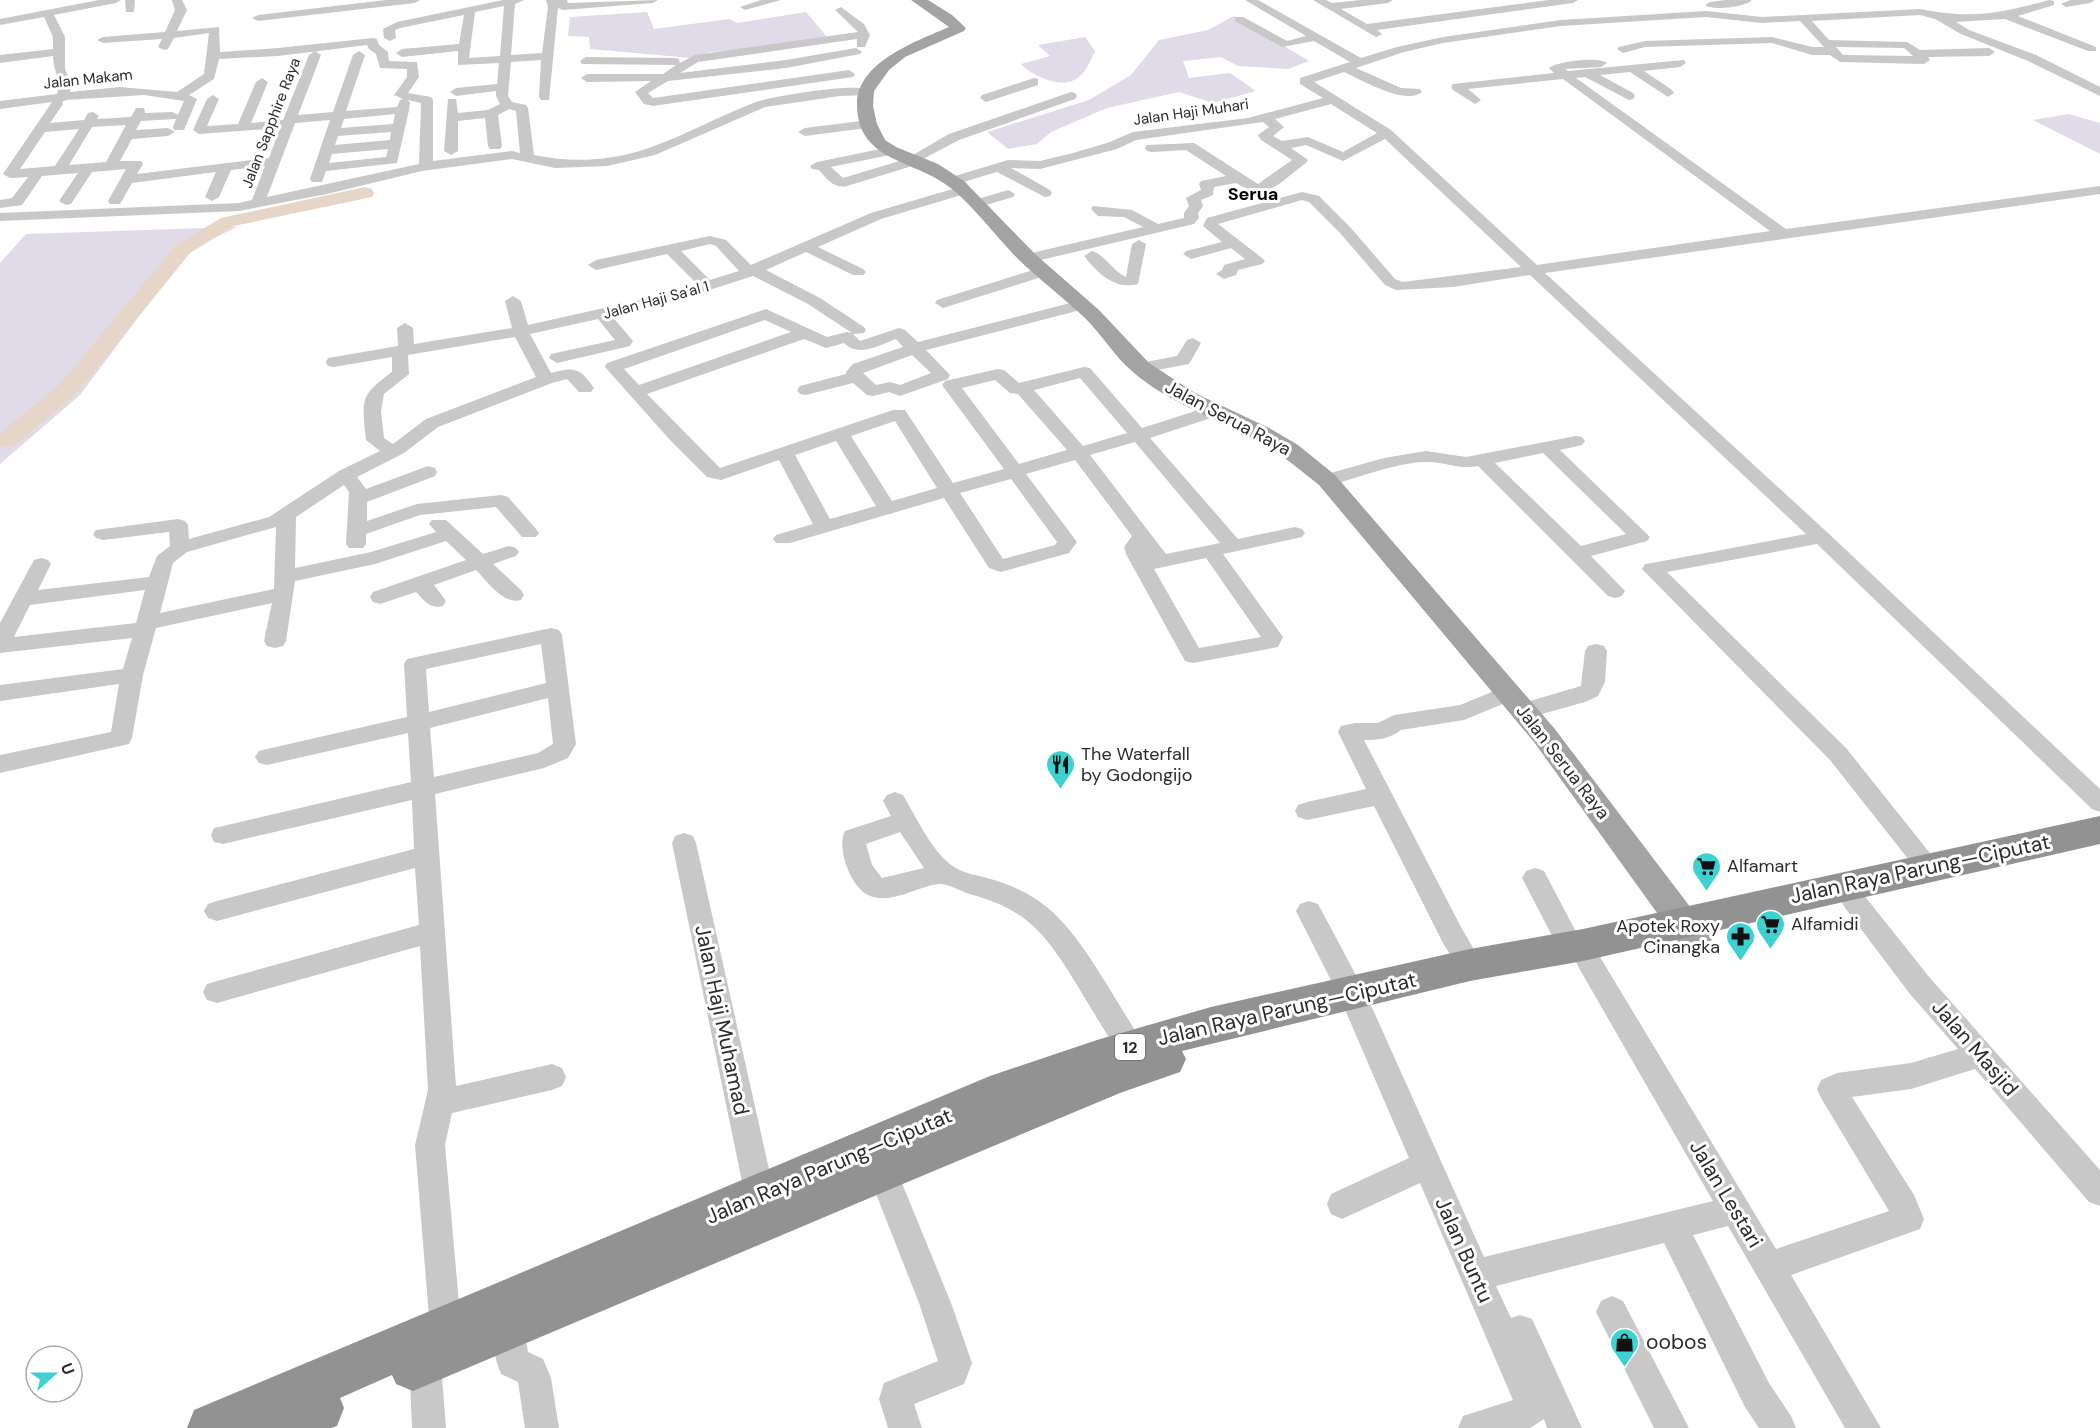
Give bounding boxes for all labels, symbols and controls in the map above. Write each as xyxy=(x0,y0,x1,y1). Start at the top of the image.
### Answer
street label: Jalan Sapphire Raya xyxy=(237,55,305,191)
street label: Jalan Makam xyxy=(42,64,134,94)
street label: Jalan Haji Muhari xyxy=(1132,94,1250,130)
district label: Serua xyxy=(1228,182,1278,206)
street label: Jalan Haji Sa'al 1 xyxy=(601,276,711,324)
street label: Jalan Serua Raya xyxy=(1161,375,1295,461)
street label: Jalan Serua Raya xyxy=(1511,700,1615,824)
place label: The Waterfall by Godongijo xyxy=(1081,742,1192,787)
restaurant icon: The Waterfall by Godongijo xyxy=(1044,748,1076,790)
street label: Jalan Raya Parung—Ciputat xyxy=(1788,828,2052,910)
supermarket icon: Alfamart xyxy=(1690,850,1722,892)
place label: Alfamart xyxy=(1727,854,1798,878)
supermarket icon: Alfamidi xyxy=(1754,908,1786,950)
place label: Alfamidi xyxy=(1791,912,1858,936)
place label: Apotek Roxy Cinangka xyxy=(1616,914,1720,959)
pharmacy icon: Apotek Roxy Cinangka xyxy=(1725,920,1757,962)
street label: Jalan Haji Muhamad xyxy=(688,922,756,1118)
street label: Jalan Raya Parung—Ciputat xyxy=(1155,966,1419,1052)
street label: Jalan Masjid xyxy=(1926,994,2024,1102)
road number: 12 xyxy=(1115,1034,1145,1060)
street label: Jalan Raya Parung—Ciputat xyxy=(702,1101,956,1231)
street label: Jalan Lestari xyxy=(1683,1135,1769,1253)
street label: Jalan Buntu xyxy=(1428,1193,1500,1307)
shop icon: oobos xyxy=(1609,1326,1641,1368)
place label: oobos xyxy=(1646,1328,1707,1356)
north arrow xyxy=(24,1344,84,1404)
text: U xyxy=(56,1360,79,1378)

